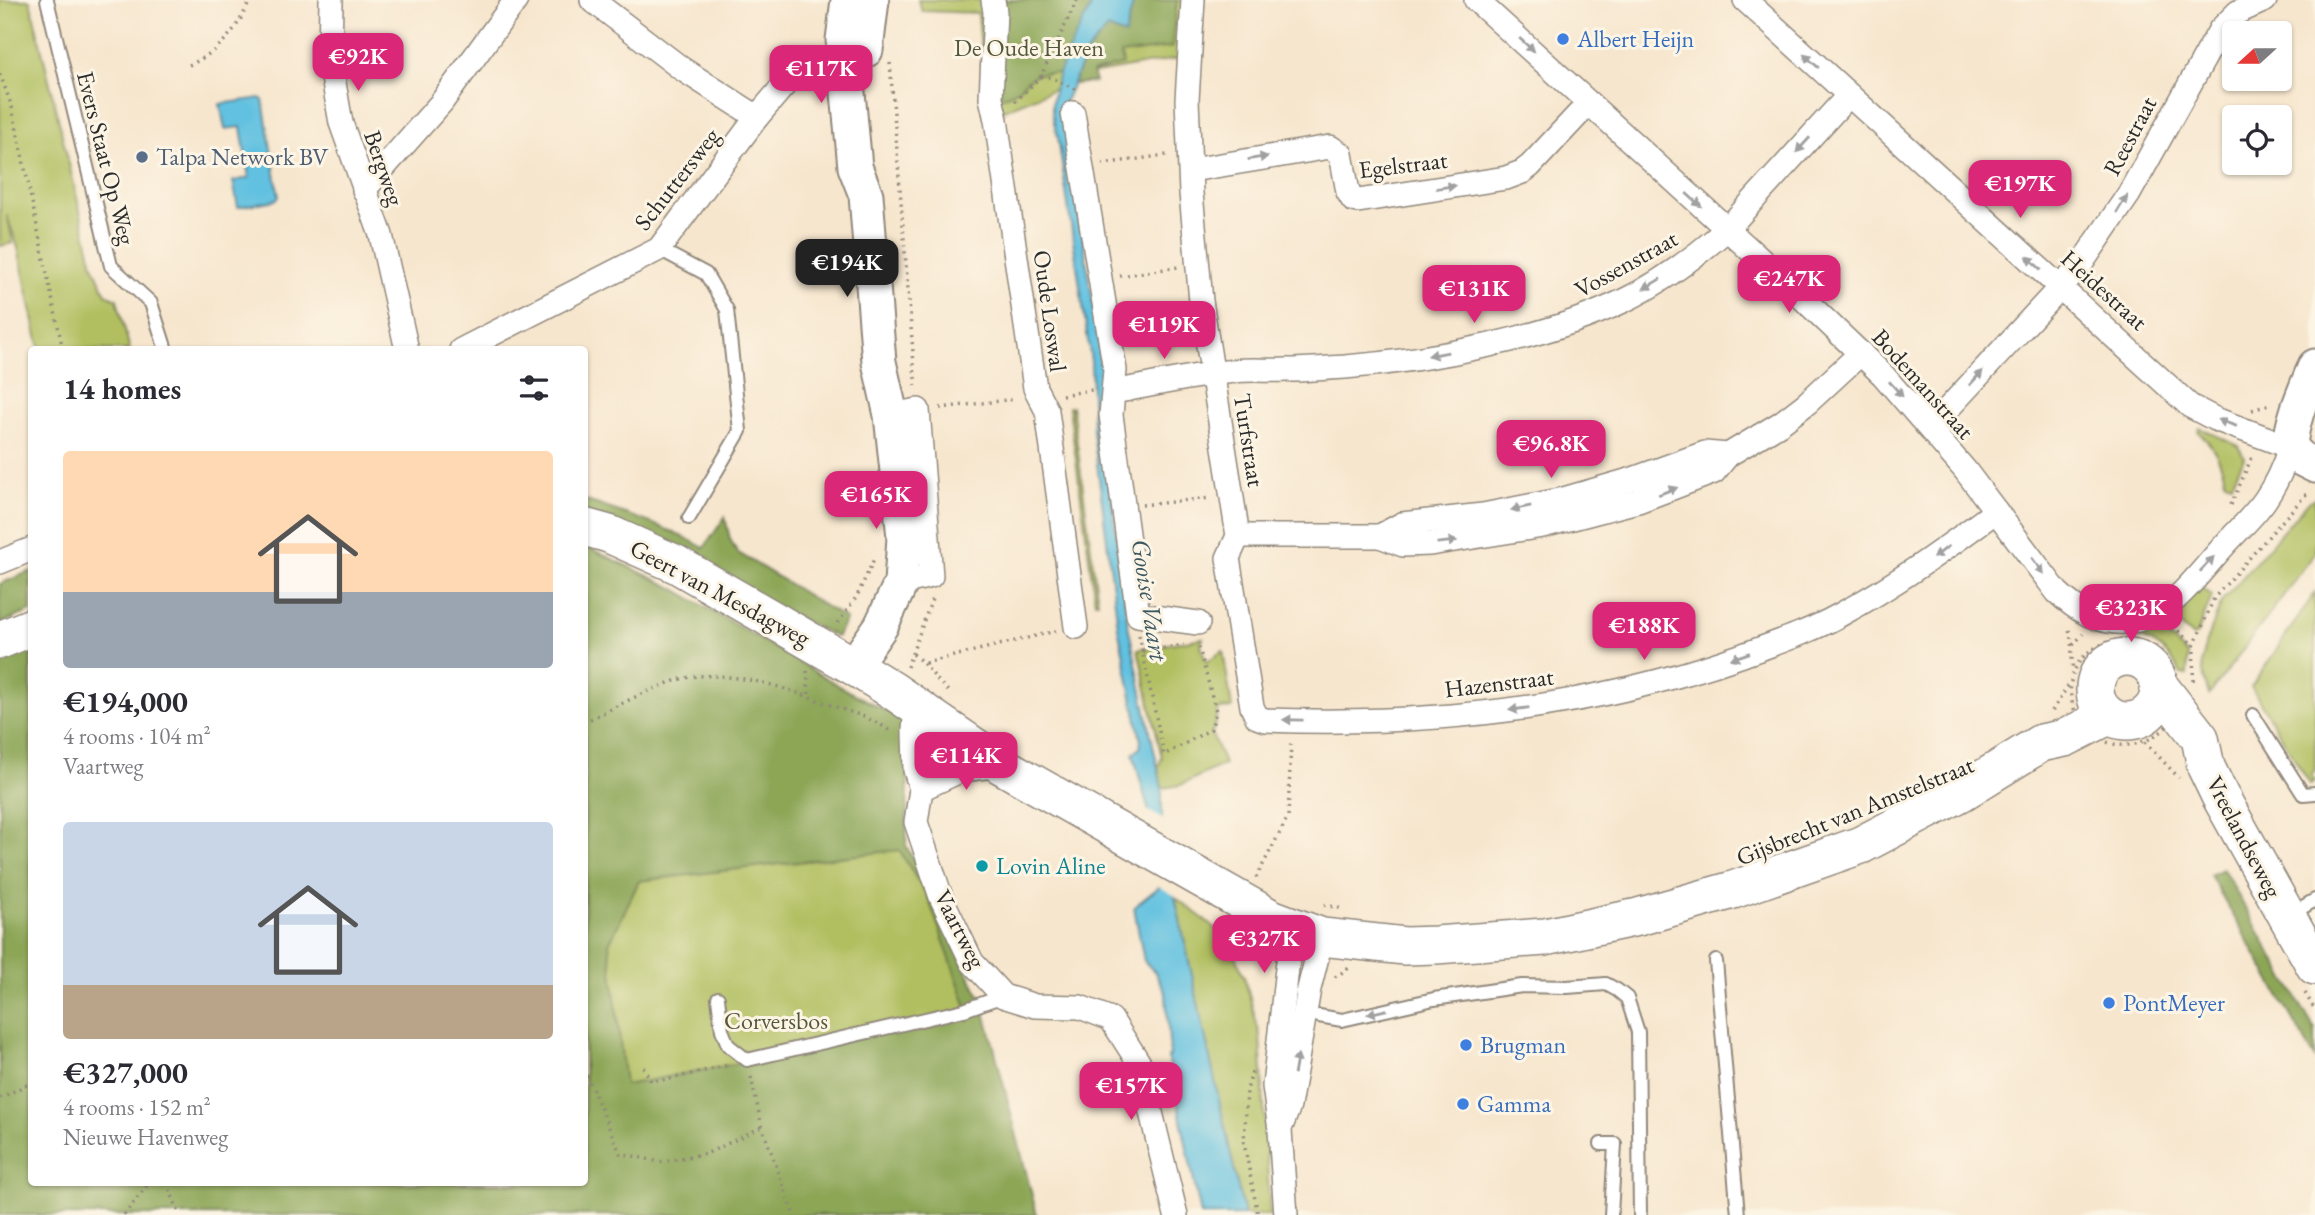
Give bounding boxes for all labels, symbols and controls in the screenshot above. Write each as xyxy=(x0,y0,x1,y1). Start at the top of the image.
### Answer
north arrow xyxy=(2222,21,2292,91)
map controls xyxy=(2222,21,2292,175)
place label: Albert Heijn xyxy=(1576,23,1695,54)
marker: Albert Heijn xyxy=(1555,31,1571,47)
park label: De Oude Haven xyxy=(954,32,1104,63)
pin: €92K xyxy=(317,34,399,93)
one-way arrow xyxy=(1518,37,1535,53)
text: €92K xyxy=(329,41,387,71)
pin: €117K xyxy=(772,46,870,105)
text: €117K xyxy=(785,53,857,83)
one-way arrow xyxy=(1803,53,1820,69)
street label: Evers Staat Op Weg xyxy=(70,68,143,248)
street label: Reestraat xyxy=(2096,90,2164,181)
button: locate xyxy=(2222,105,2292,175)
street label: Schuttersweg xyxy=(627,121,727,236)
street label: Bergweg xyxy=(357,126,412,210)
one-way arrow xyxy=(1795,136,1811,154)
place label: Talpa Network BV xyxy=(156,141,329,172)
street label: Egelstraat xyxy=(1357,144,1449,185)
marker: Talpa Network BV xyxy=(134,149,150,165)
one-way arrow xyxy=(1247,152,1269,163)
pin: €197K xyxy=(1971,160,2069,220)
text: €197K xyxy=(1984,168,2056,198)
one-way arrow xyxy=(1435,181,1457,192)
one-way arrow xyxy=(1685,191,1702,207)
one-way arrow xyxy=(2116,195,2129,214)
street label: Vossenstraat xyxy=(1569,222,1683,305)
pin: €194K xyxy=(798,240,896,299)
street label: Heidestraat xyxy=(2055,243,2154,337)
text: €194K xyxy=(811,247,883,277)
street label: Oude Loswal xyxy=(1027,248,1074,374)
one-way arrow xyxy=(2026,255,2043,271)
pin: €247K xyxy=(1740,256,1838,315)
text: €247K xyxy=(1753,263,1825,293)
pin: €131K xyxy=(1425,266,1523,325)
text: €131K xyxy=(1438,273,1510,303)
one-way arrow xyxy=(1643,278,1662,290)
pin: €119K xyxy=(1115,302,1213,361)
text: €119K xyxy=(1128,309,1200,339)
street label: Bodemanstraat xyxy=(1866,322,1981,446)
one-way arrow xyxy=(1427,349,1449,360)
text: 14 homes xyxy=(63,369,181,408)
icon: filters xyxy=(515,369,553,407)
one-way arrow xyxy=(1968,369,1984,387)
one-way arrow xyxy=(1887,380,1903,397)
street label: Turfstraat xyxy=(1227,391,1272,489)
one-way arrow xyxy=(2216,417,2237,428)
pin: €96.8K xyxy=(1494,420,1608,480)
text: €96.8K xyxy=(1513,428,1589,458)
pin: €165K xyxy=(827,472,925,531)
text: €165K xyxy=(840,479,912,509)
one-way arrow xyxy=(1657,485,1678,496)
icon: home xyxy=(245,496,371,622)
one-way arrow xyxy=(1510,503,1532,514)
street label: Geert van Mesdagweg xyxy=(625,532,816,653)
one-way arrow xyxy=(1436,536,1458,547)
water label: Gooise Vaart xyxy=(1124,537,1177,665)
one-way arrow xyxy=(1932,544,1950,558)
one-way arrow xyxy=(2199,555,2215,573)
one-way arrow xyxy=(2030,557,2045,575)
pin: €323K xyxy=(2082,584,2180,644)
text: €323K xyxy=(2095,592,2167,622)
pin: €188K xyxy=(1595,602,1693,662)
text: €188K xyxy=(1608,610,1680,640)
one-way arrow xyxy=(1730,651,1751,662)
street label: Hazenstraat xyxy=(1443,660,1556,705)
text: €194,000 xyxy=(63,682,188,721)
one-way arrow xyxy=(1508,704,1530,715)
one-way arrow xyxy=(1281,715,1303,726)
text: 4 rooms · 104 m² xyxy=(63,721,211,751)
pin: €114K xyxy=(917,732,1015,792)
text: €114K xyxy=(930,740,1002,770)
street label: Gijsbrecht van Amstelstraat xyxy=(1732,749,1979,872)
text: Vaartweg xyxy=(63,751,144,781)
street label: Vreelandseweg xyxy=(2199,771,2290,903)
place label: Lovin Aline xyxy=(996,850,1106,881)
marker: Lovin Aline xyxy=(974,858,990,874)
icon: home xyxy=(245,867,371,993)
street label: Vaartweg xyxy=(928,884,994,974)
pin: €327K xyxy=(1215,916,1313,975)
text: €327K xyxy=(1228,923,1300,953)
place label: PontMeyer xyxy=(2123,987,2225,1018)
marker: PontMeyer xyxy=(2101,995,2117,1011)
park label: Corversbos xyxy=(724,1005,828,1036)
one-way arrow xyxy=(1366,1007,1388,1018)
place label: Brugman xyxy=(1480,1029,1566,1060)
marker: Brugman xyxy=(1458,1037,1474,1053)
text: €327,000 xyxy=(63,1053,188,1092)
one-way arrow xyxy=(1291,1053,1302,1075)
pin: €157K xyxy=(1082,1062,1180,1122)
text: €157K xyxy=(1095,1070,1167,1100)
place label: Gamma xyxy=(1477,1088,1551,1119)
text: 4 rooms · 152 m² xyxy=(63,1092,211,1122)
marker: Gamma xyxy=(1455,1096,1471,1112)
text: Nieuwe Havenweg xyxy=(63,1122,228,1152)

